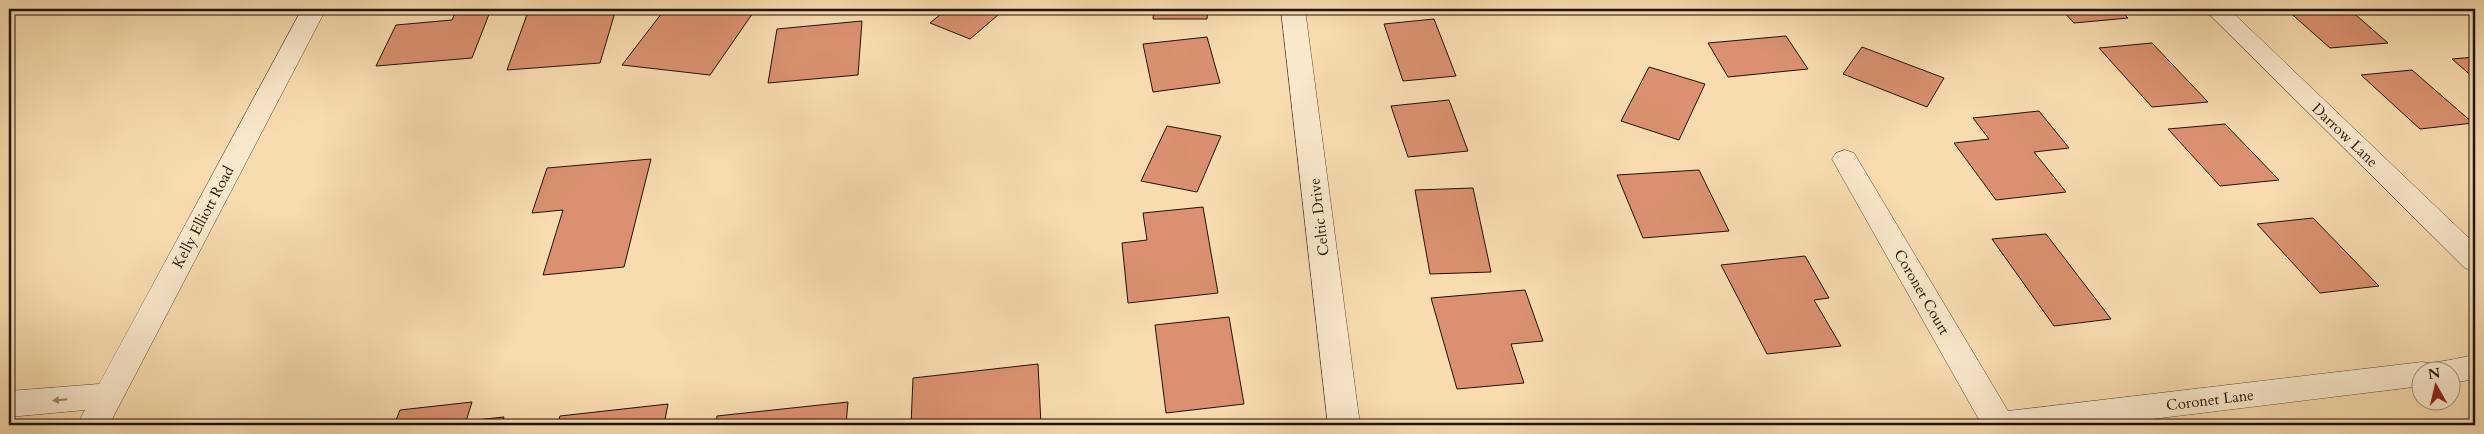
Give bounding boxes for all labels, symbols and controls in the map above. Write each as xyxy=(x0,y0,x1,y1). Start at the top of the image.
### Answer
street label: Darrow Lane xyxy=(2308,98,2383,172)
street label: Kelly Elliott Road xyxy=(168,162,238,272)
street label: Celtic Drive xyxy=(1304,177,1334,257)
street label: Coronet Court xyxy=(1890,246,1955,338)
north arrow xyxy=(2412,362,2462,412)
text: N xyxy=(2427,363,2442,384)
street label: Coronet Lane xyxy=(2165,385,2255,415)
one-way arrow xyxy=(52,396,68,404)

